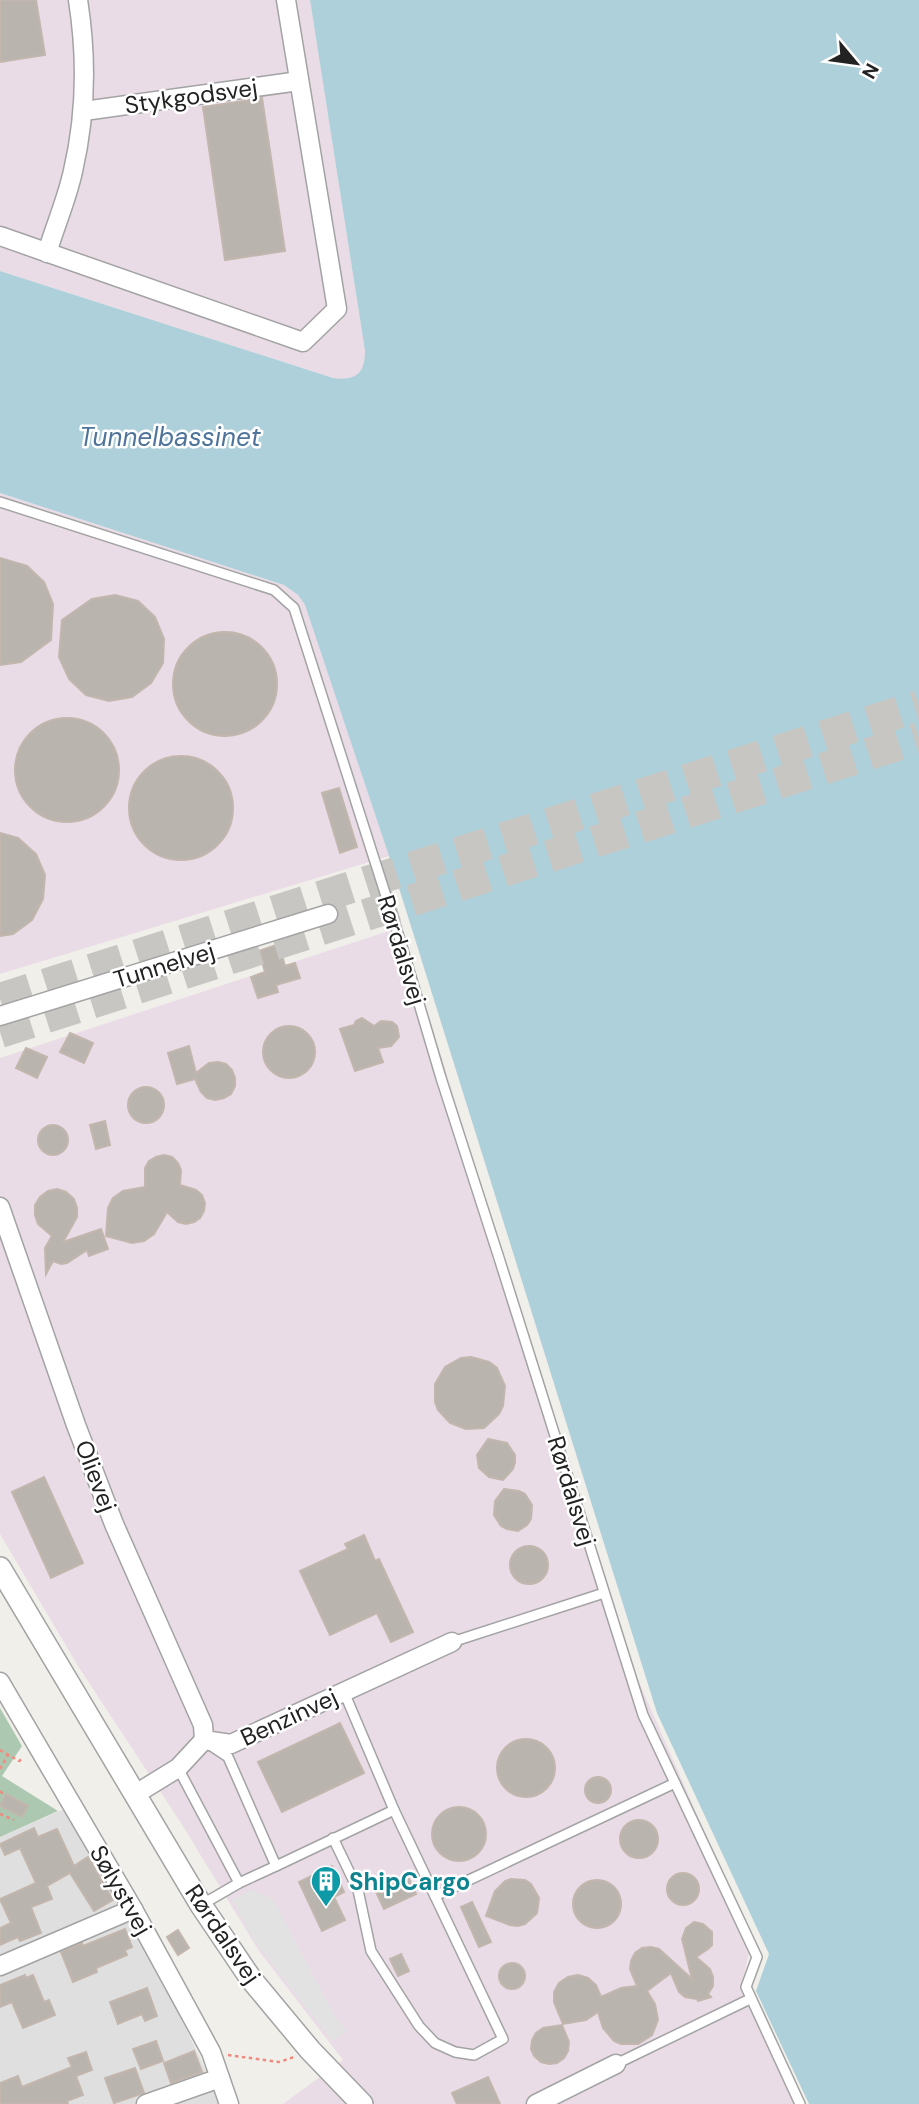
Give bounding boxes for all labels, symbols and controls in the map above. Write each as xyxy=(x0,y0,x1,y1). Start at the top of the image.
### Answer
north arrow xyxy=(821,28,891,98)
text: N xyxy=(856,59,885,83)
street label: Stykgodsvej xyxy=(123,71,259,121)
water label: Tunnelbassinet xyxy=(79,420,262,454)
street label: Rørdalsvej xyxy=(371,891,433,1009)
street label: Tunnelvej xyxy=(110,935,218,995)
street label: Rørdalsvej xyxy=(541,1432,603,1550)
street label: Olievej xyxy=(68,1436,124,1516)
street label: Benzinvej xyxy=(235,1681,343,1753)
street label: Sølystvej xyxy=(83,1840,159,1940)
building icon: ShipCargo xyxy=(309,1864,343,1908)
place label: ShipCargo xyxy=(349,1866,470,1897)
street label: Rørdalsvej xyxy=(178,1878,268,1990)

